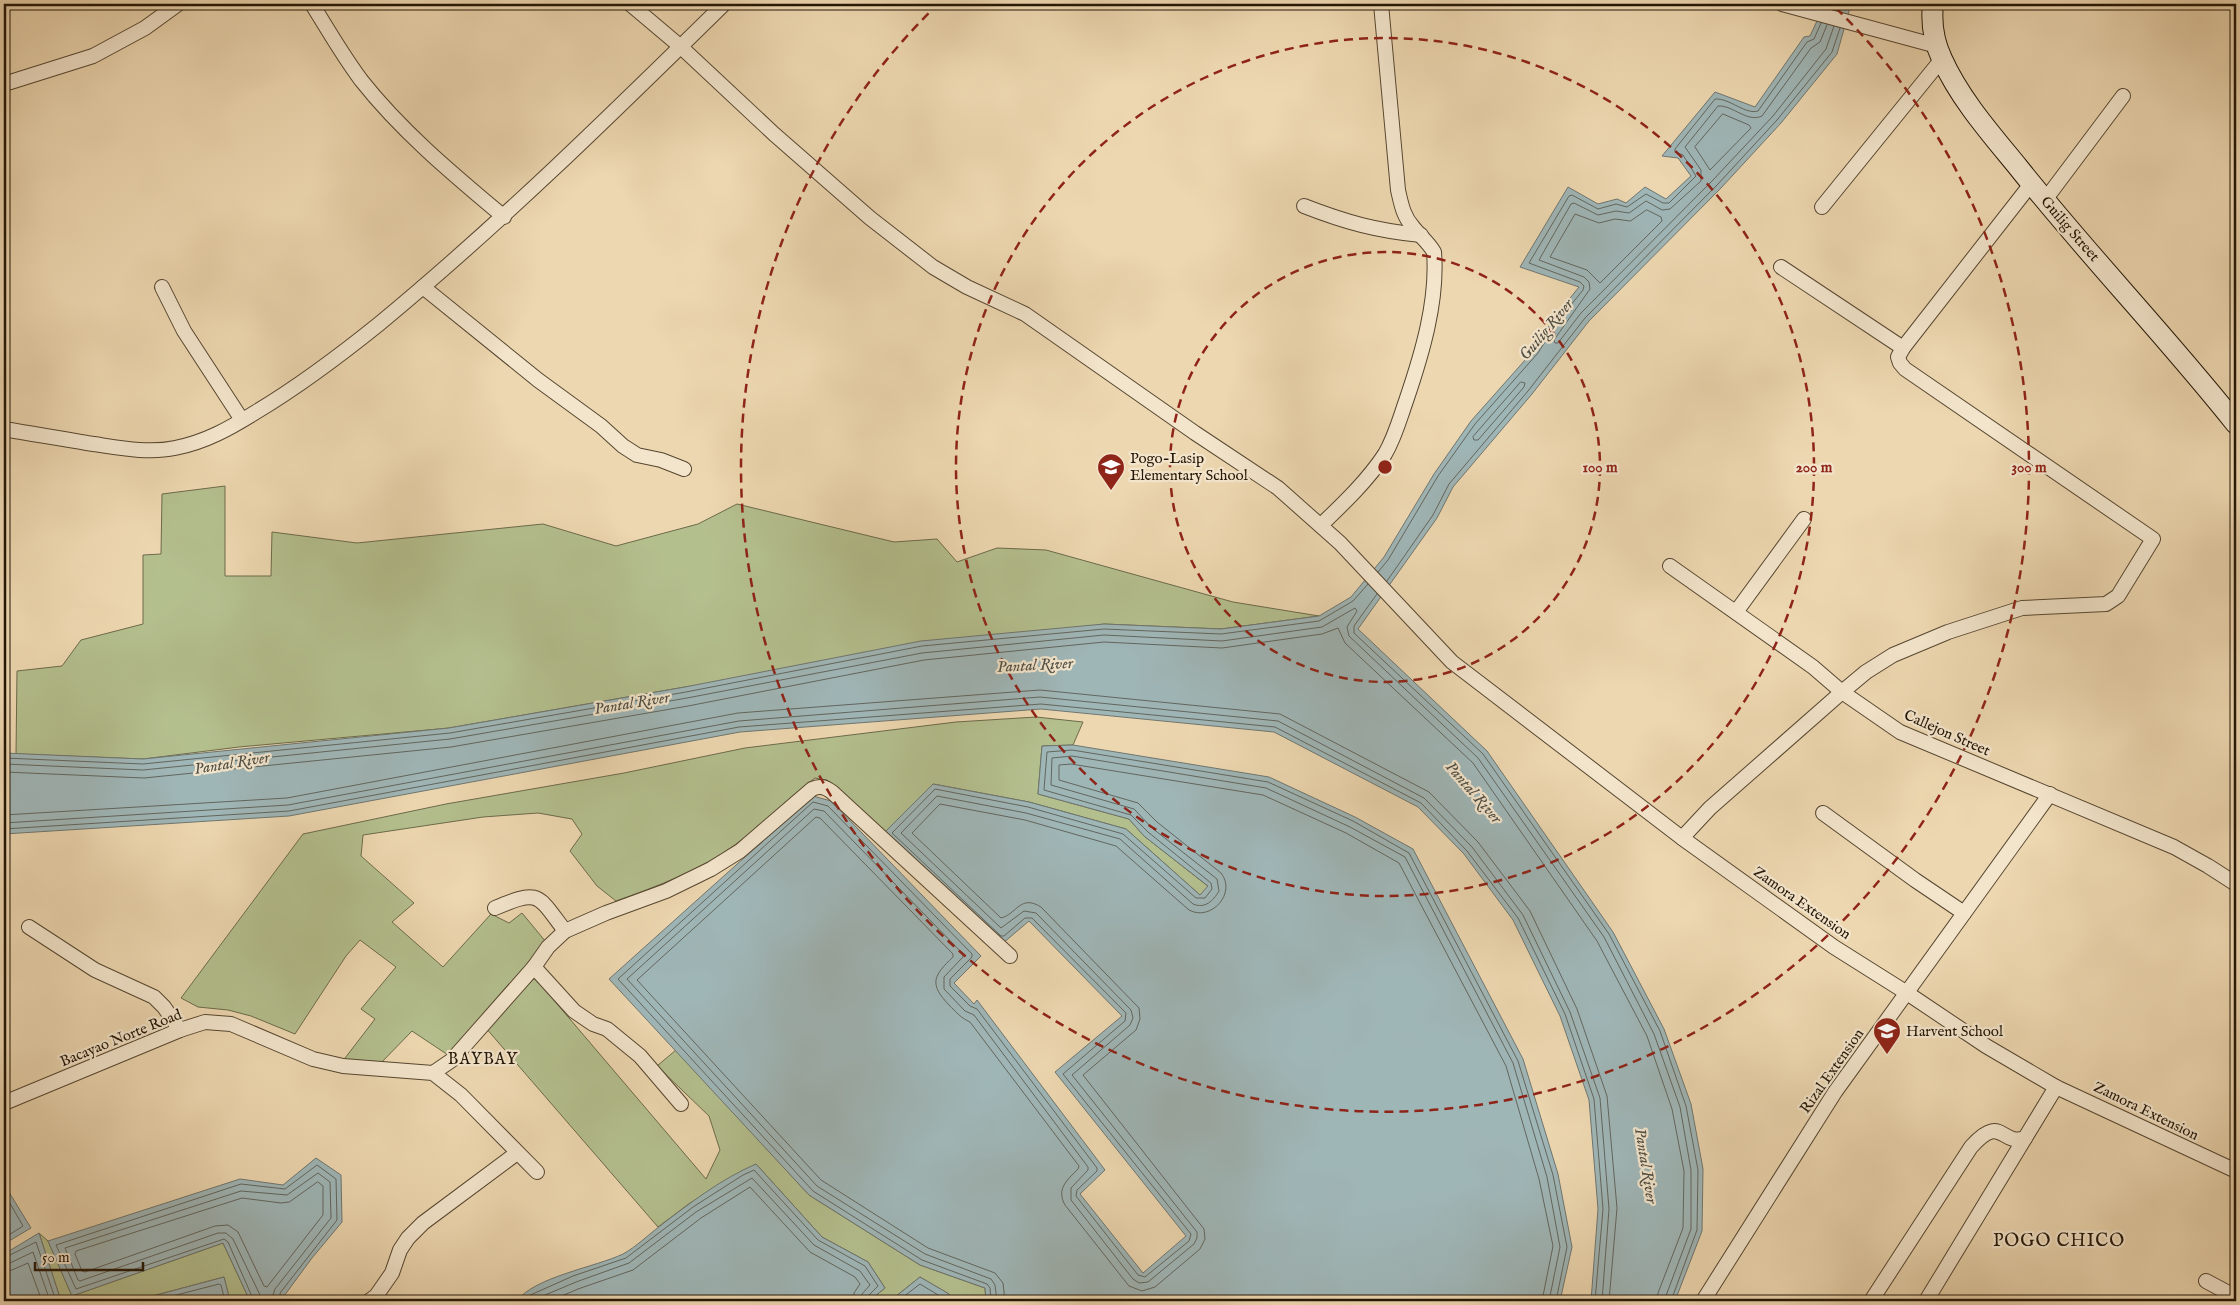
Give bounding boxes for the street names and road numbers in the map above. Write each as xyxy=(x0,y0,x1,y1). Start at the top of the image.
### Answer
street label: Guilig Street xyxy=(2036,192,2104,266)
street label: Callejon Street xyxy=(1901,706,1993,760)
street label: Zamora Extension xyxy=(1750,862,1854,944)
street label: Bacayao Norte Road xyxy=(57,1005,186,1071)
street label: Rizal Extension xyxy=(1796,1025,1868,1117)
street label: Zamora Extension xyxy=(2090,1077,2202,1145)

